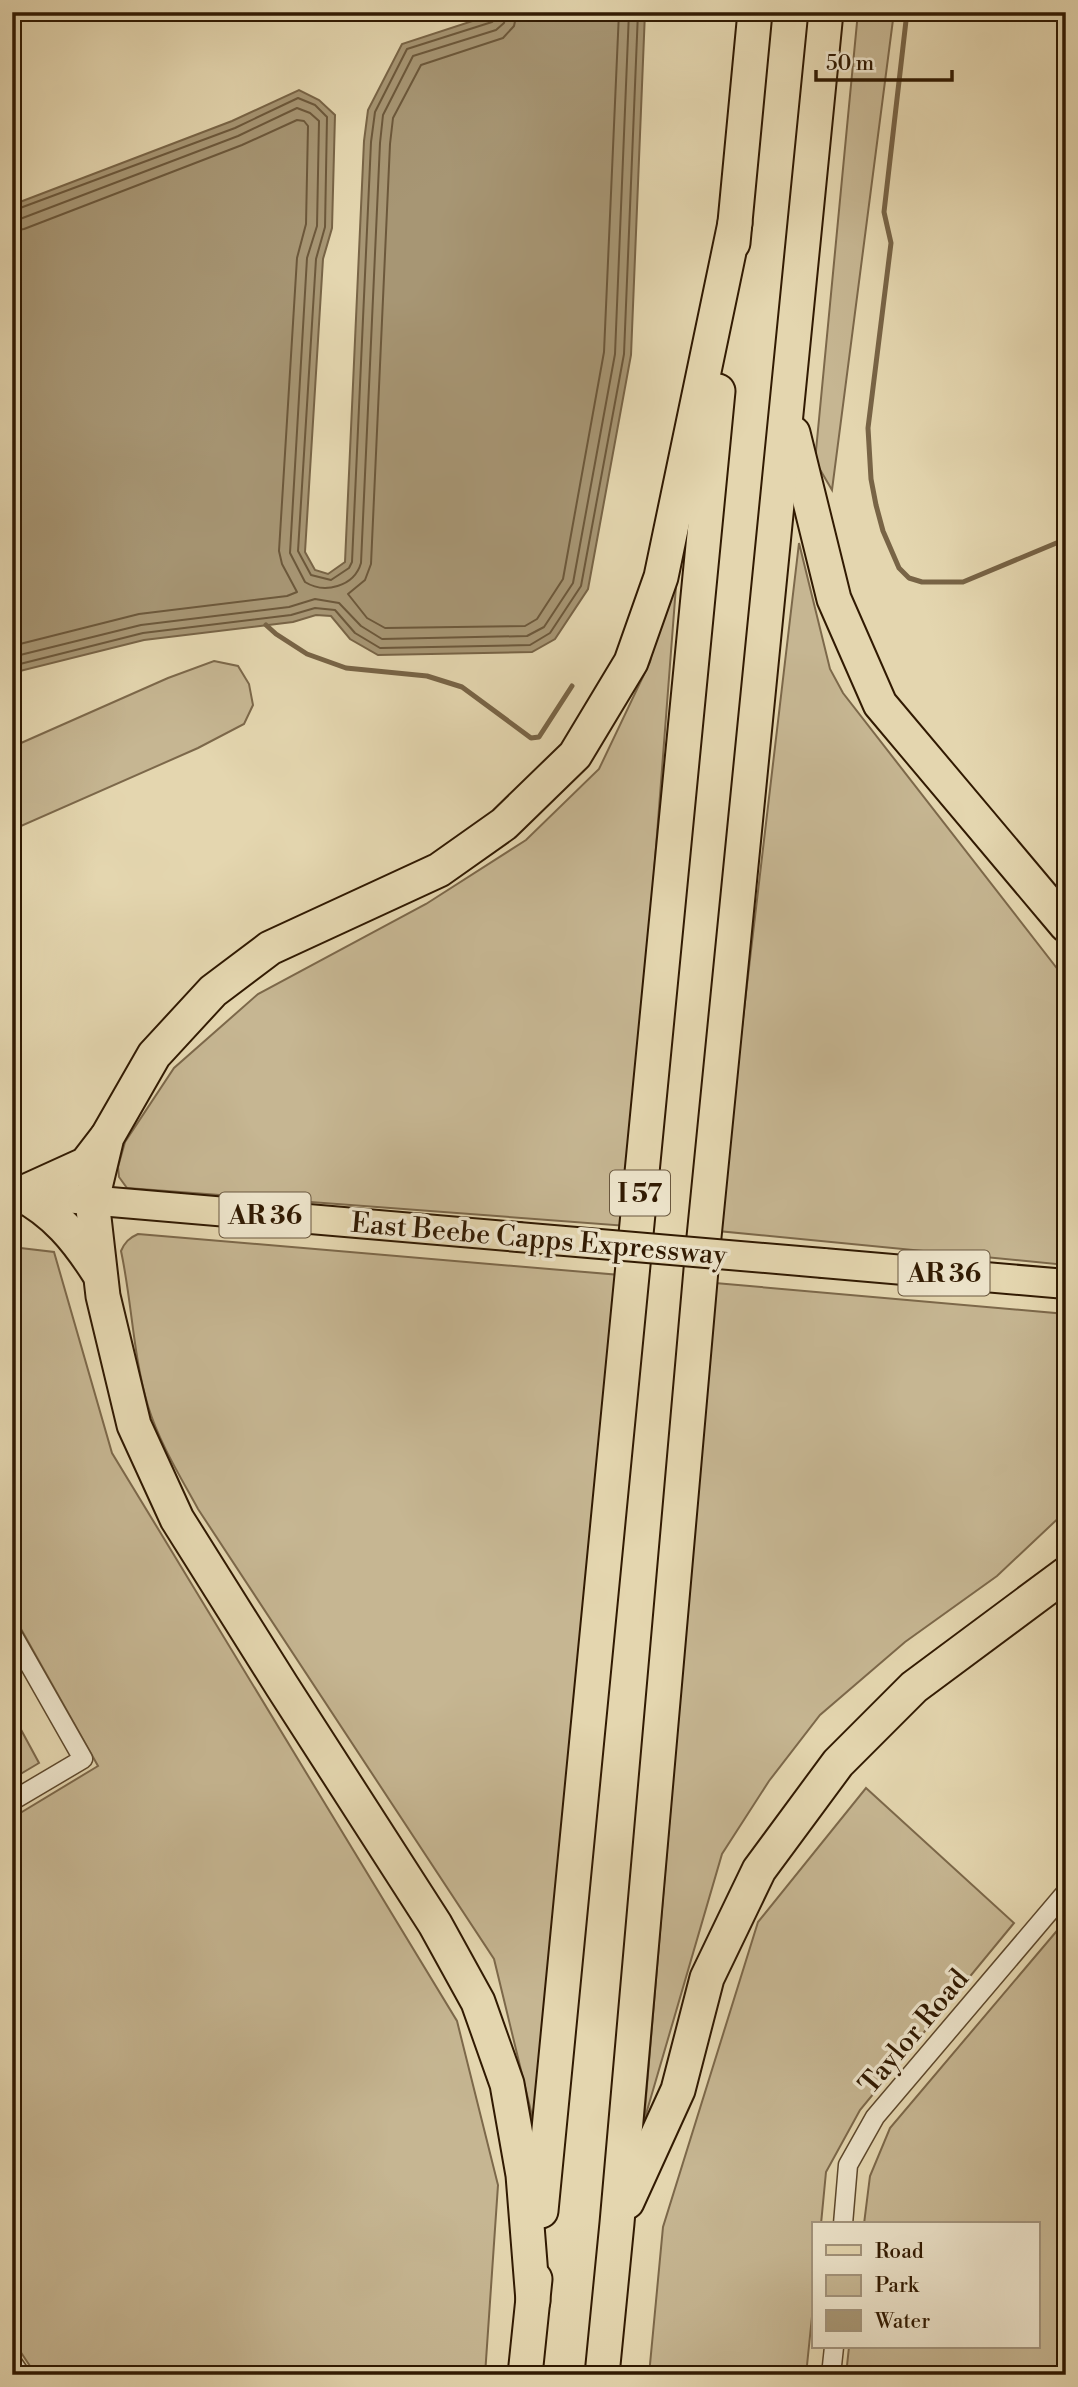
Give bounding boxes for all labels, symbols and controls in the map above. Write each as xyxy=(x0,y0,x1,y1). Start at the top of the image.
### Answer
scale bar xyxy=(816,38,952,82)
text: 50 m xyxy=(826,51,874,77)
road number: I 57 xyxy=(610,1170,670,1216)
road number: AR 36 xyxy=(219,1192,310,1238)
street label: East Beebe Capps Expressway xyxy=(350,1206,729,1273)
road number: AR 36 xyxy=(898,1250,990,1296)
street label: Taylor Road xyxy=(852,1962,977,2102)
legend xyxy=(812,2222,1040,2348)
text: Road xyxy=(875,2239,924,2265)
text: Park xyxy=(875,2273,920,2299)
text: Water xyxy=(874,2309,930,2335)

